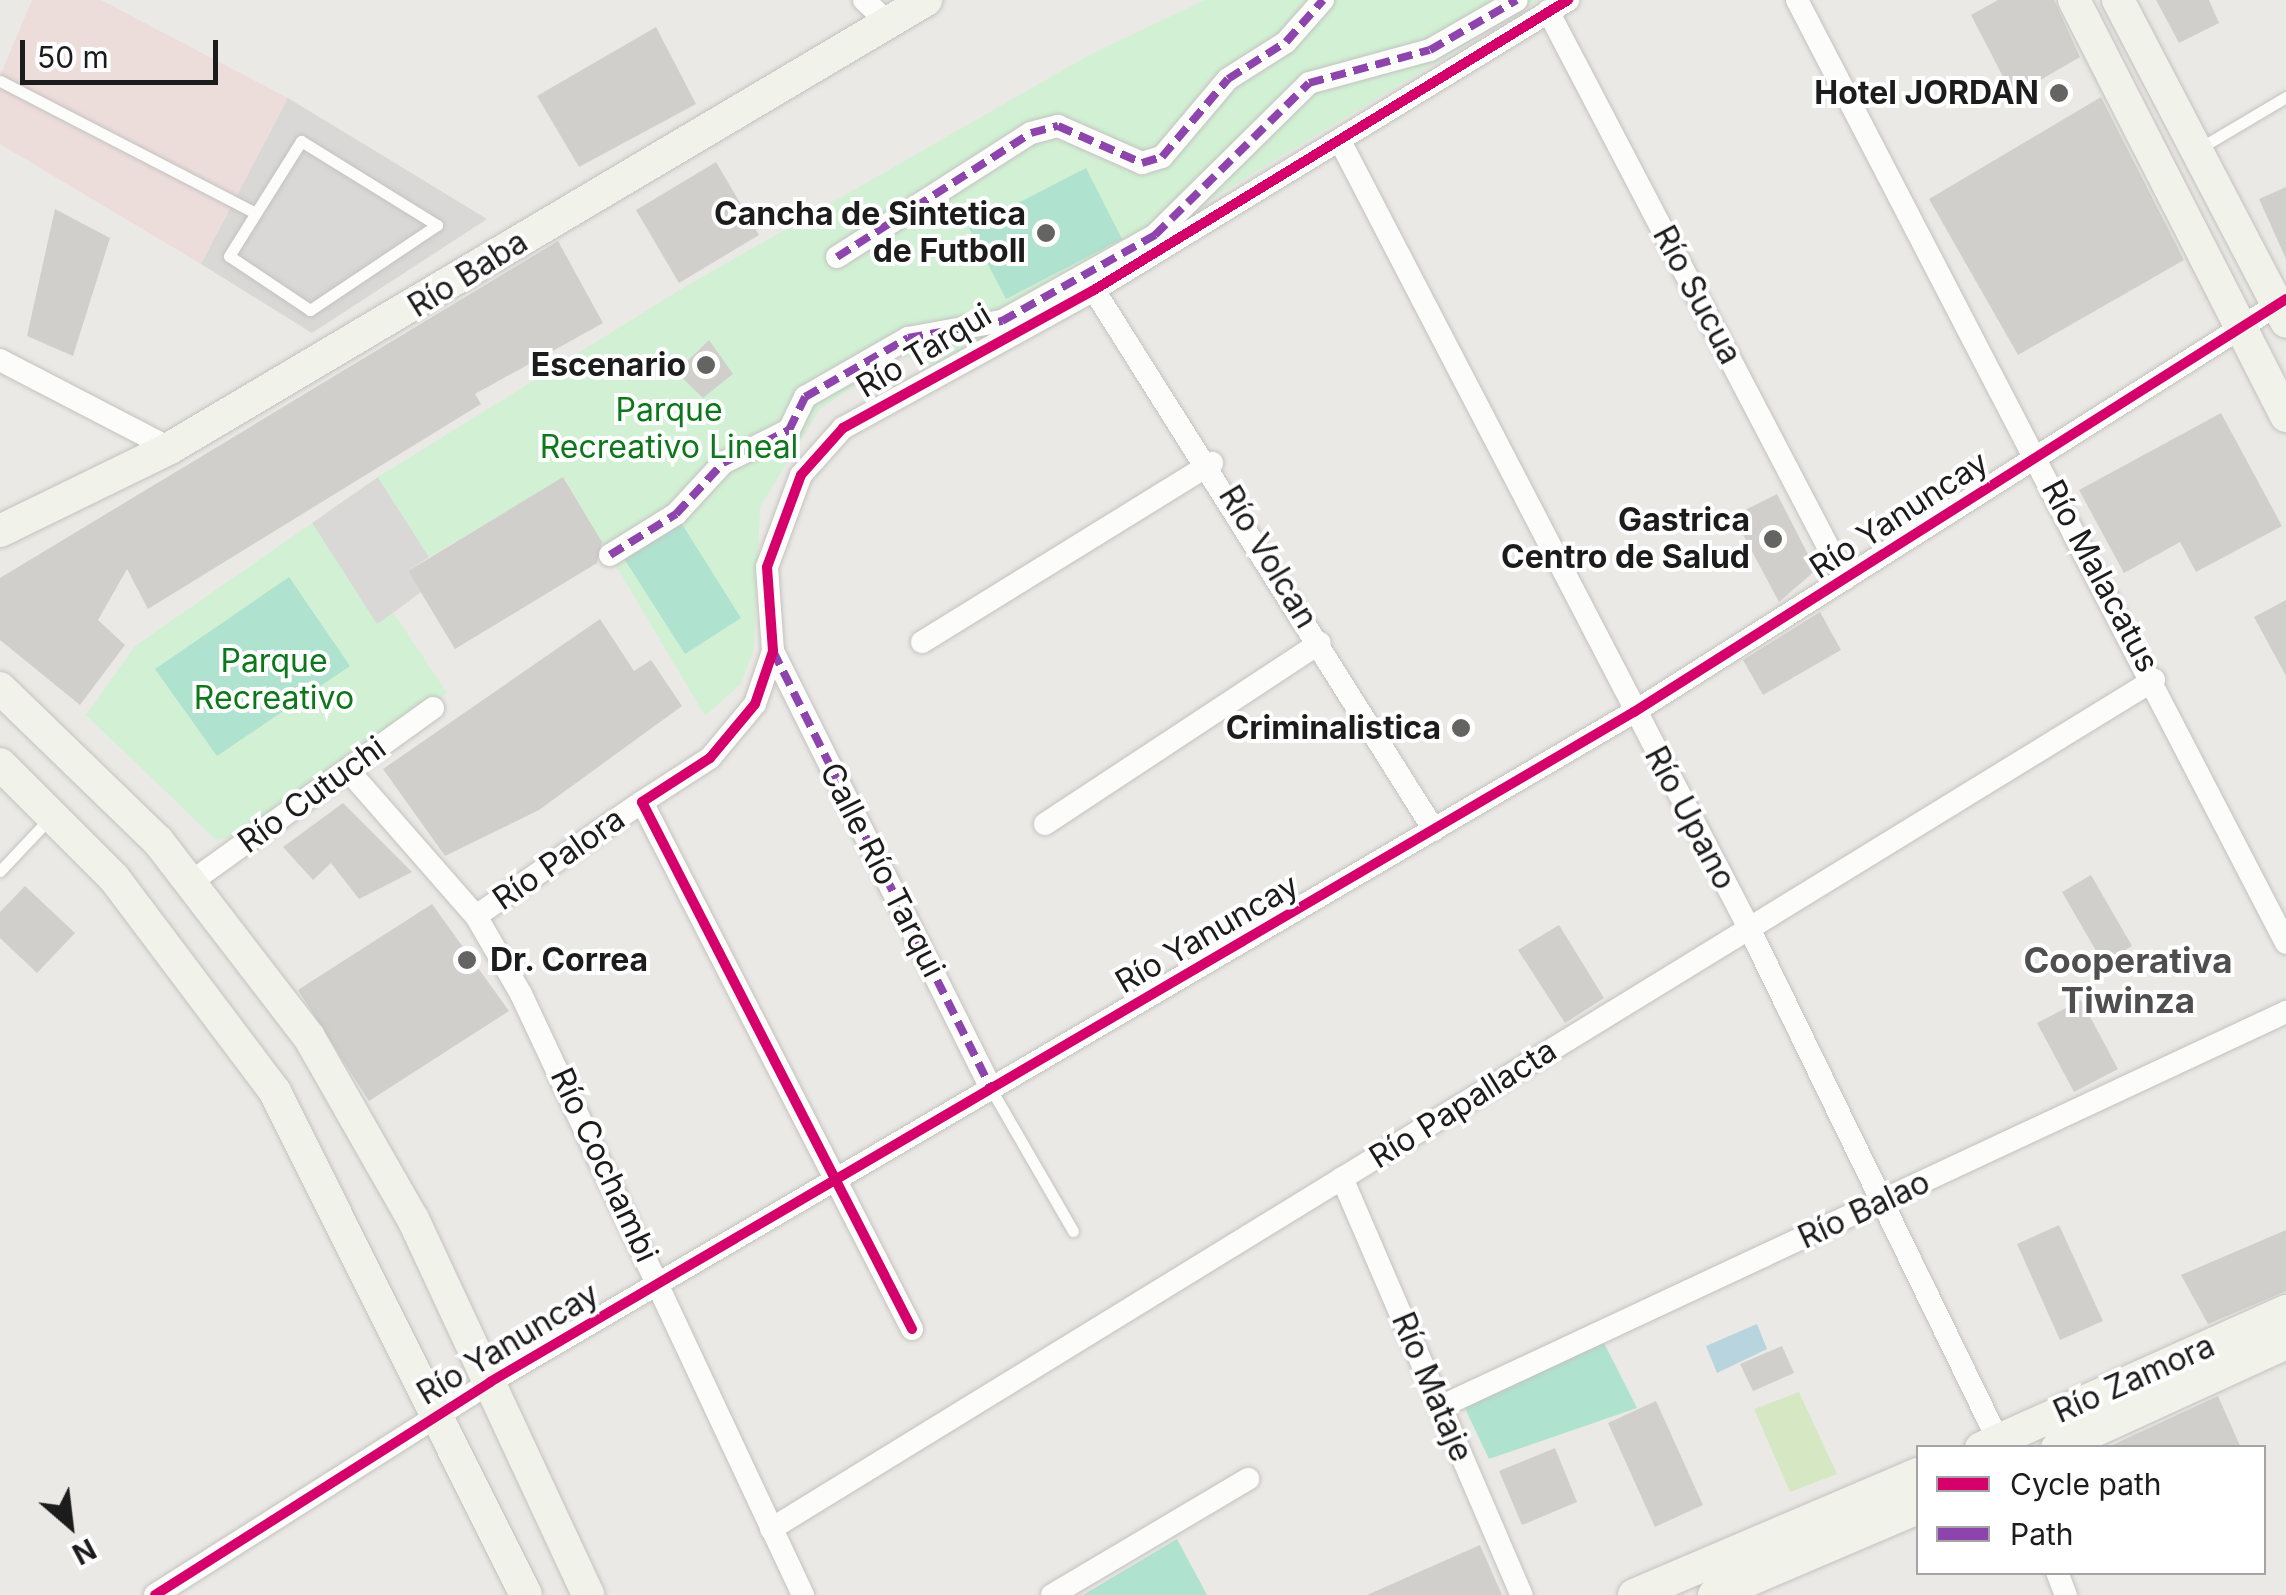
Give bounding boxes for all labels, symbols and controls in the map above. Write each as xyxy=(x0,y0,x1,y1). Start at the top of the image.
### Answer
scale bar xyxy=(25,20,222,82)
text: 50 m xyxy=(37,39,109,75)
place label: Hotel JORDAN xyxy=(1814,74,2039,112)
marker: Hotel JORDAN xyxy=(2048,82,2070,104)
place label: Cancha de Sintetica de Futboll xyxy=(714,196,1026,271)
street label: Río Sucua xyxy=(1645,219,1749,371)
street label: Río Baba xyxy=(401,222,535,326)
marker: Cancha de Sintetica de Futboll xyxy=(1035,222,1057,244)
street label: Río Tarqui xyxy=(850,296,998,406)
place label: Escenario xyxy=(531,346,686,384)
marker: Escenario xyxy=(695,354,717,376)
park label: Parque Recreativo Lineal xyxy=(540,392,798,467)
street label: Río Yanuncay xyxy=(1803,443,1995,587)
street label: Río Malacatus xyxy=(2033,473,2167,679)
street label: Río Volcan xyxy=(1210,479,1326,635)
place label: Gastrica Centro de Salud xyxy=(1501,502,1750,577)
marker: Gastrica Centro de Salud xyxy=(1760,526,1786,552)
park label: Parque Recreativo xyxy=(194,643,354,718)
place label: Criminalistica xyxy=(1226,709,1441,747)
marker: Criminalistica xyxy=(1450,717,1472,739)
street label: Río Cutuchi xyxy=(231,729,393,861)
street label: Río Upano xyxy=(1636,740,1744,896)
street label: Calle Río Tarqui xyxy=(812,757,952,983)
street label: Río Palora xyxy=(486,800,632,918)
street label: Río Yanuncay xyxy=(1109,866,1305,1002)
district label: Cooperativa Tiwinza xyxy=(2023,939,2233,1021)
place label: Dr. Correa xyxy=(490,941,649,979)
marker: Dr. Correa xyxy=(454,947,480,973)
street label: Río Papallacta xyxy=(1362,1031,1564,1177)
street label: Río Cochambi xyxy=(542,1062,666,1268)
street label: Río Balao xyxy=(1792,1163,1936,1257)
street label: Río Yanuncay xyxy=(410,1275,606,1413)
street label: Río Mataje xyxy=(1383,1307,1481,1467)
street label: Río Zamora xyxy=(2048,1327,2220,1431)
legend xyxy=(1916,1445,2266,1575)
text: Cycle path xyxy=(2010,1466,2162,1502)
north arrow xyxy=(20,1475,120,1575)
text: Path xyxy=(2010,1516,2074,1552)
text: N xyxy=(67,1531,101,1572)

